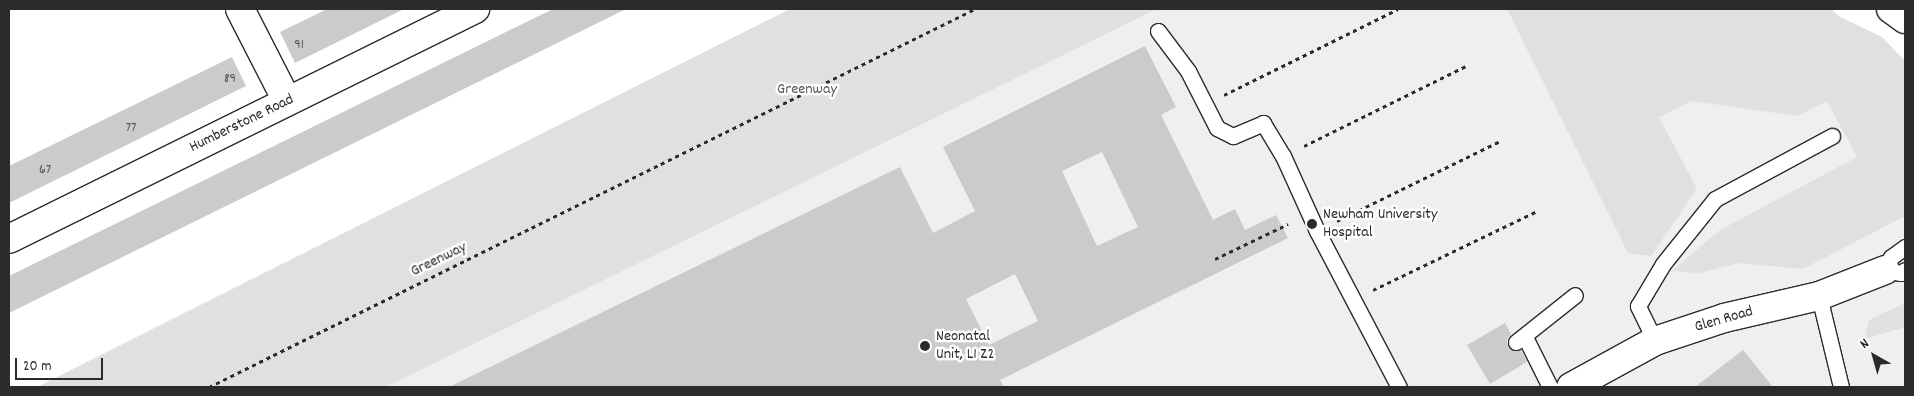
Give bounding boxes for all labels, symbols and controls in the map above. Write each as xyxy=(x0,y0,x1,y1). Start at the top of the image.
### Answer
house number: 91 xyxy=(294,37,304,53)
house number: 89 xyxy=(224,71,236,87)
park label: Greenway xyxy=(777,80,837,100)
street label: Humberstone Road xyxy=(187,90,297,158)
house number: 77 xyxy=(126,120,136,136)
house number: 67 xyxy=(39,162,51,178)
place label: Newham University Hospital xyxy=(1323,205,1437,243)
marker: Newham University Hospital xyxy=(1305,217,1319,231)
street label: Greenway xyxy=(408,238,470,282)
street label: Glen Road xyxy=(1693,303,1755,337)
place label: Neonatal Unit, L1 Z2 xyxy=(936,327,994,365)
north arrow xyxy=(1849,331,1899,381)
text: N xyxy=(1856,334,1874,354)
marker: Neonatal Unit, L1 Z2 xyxy=(918,339,932,353)
scale bar xyxy=(18,348,105,380)
text: 20 m xyxy=(23,356,51,378)

